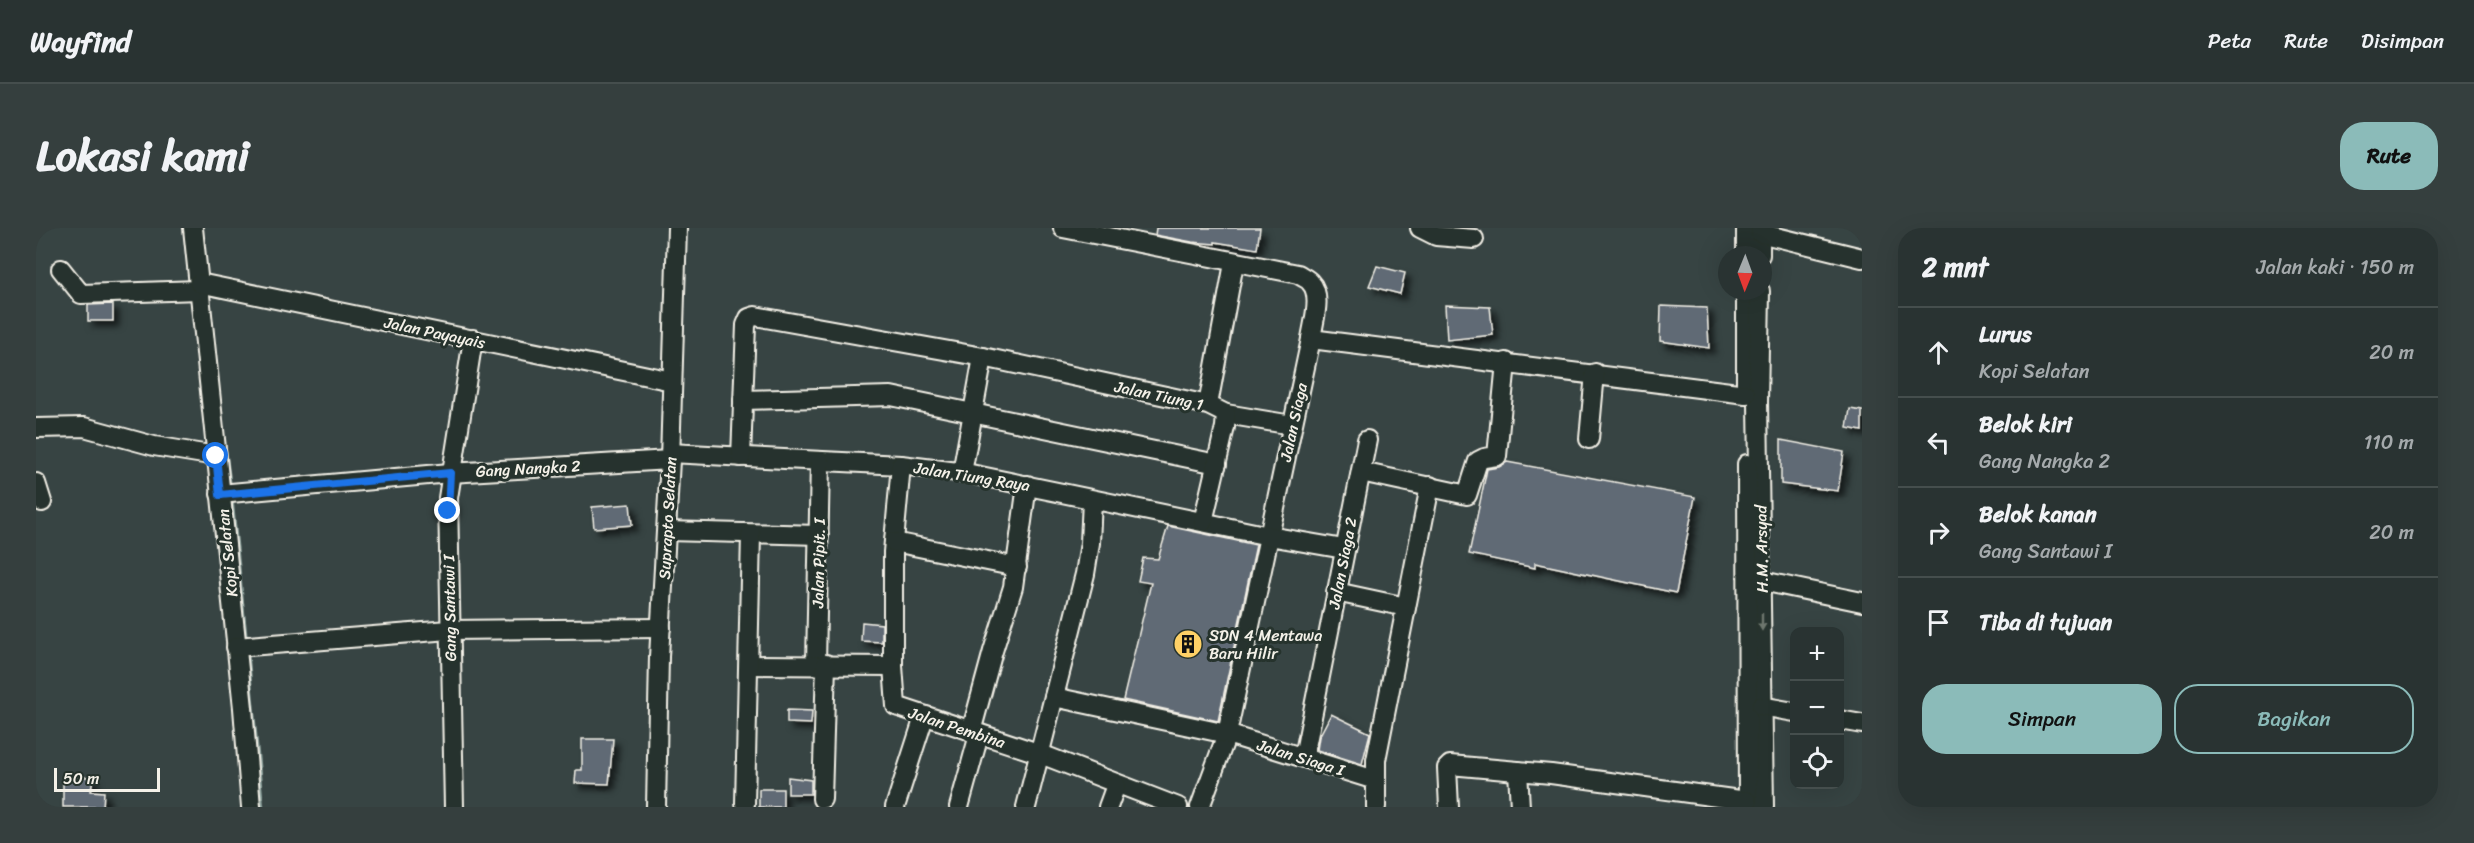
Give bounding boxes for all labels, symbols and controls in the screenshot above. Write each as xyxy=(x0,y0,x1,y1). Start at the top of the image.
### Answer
text: Wayfind xyxy=(30,17,131,66)
text: Peta xyxy=(2208,22,2251,60)
text: Rute xyxy=(2284,22,2328,60)
text: Disimpan xyxy=(2361,22,2444,60)
text: Lokasi kami xyxy=(36,119,249,193)
button: Rute xyxy=(2340,122,2438,190)
text: 2 mnt xyxy=(1922,244,1988,290)
north arrow xyxy=(1718,246,1772,300)
text: Jalan kaki · 150 m xyxy=(2256,250,2414,285)
street label: Jalan Payayais xyxy=(381,307,489,357)
text: Lurus xyxy=(1979,315,2032,354)
text: 20 m xyxy=(2369,335,2414,370)
icon: ahead xyxy=(1922,336,1955,369)
text: Kopi Selatan xyxy=(1979,354,2089,389)
street label: Jalan Tiung 1 xyxy=(1111,372,1206,419)
street label: Jalan Siaga xyxy=(1271,379,1316,465)
text: Belok kiri xyxy=(1979,405,2072,444)
text: 110 m xyxy=(2364,425,2414,460)
icon: left xyxy=(1922,426,1955,459)
route start xyxy=(202,442,228,468)
text: Gang Nangka 2 xyxy=(1979,444,2110,479)
street label: Gang Nangka 2 xyxy=(475,451,581,486)
street label: Jalan Tiung Raya xyxy=(911,453,1032,500)
street label: Suprapto Selatan xyxy=(650,455,685,580)
text: Belok kanan xyxy=(1979,495,2097,534)
route end xyxy=(434,497,460,523)
street label: H.M. Arsyad xyxy=(1746,503,1777,593)
street label: Kopi Selatan xyxy=(208,507,247,598)
street label: Jalan Siaga 2 xyxy=(1319,515,1366,612)
text: 20 m xyxy=(2369,515,2414,550)
street label: Jalan Pipit. I xyxy=(803,516,834,609)
icon: right xyxy=(1922,516,1955,549)
text: Gang Santawi I xyxy=(1979,534,2112,569)
street label: Gang Santawi I xyxy=(434,553,465,662)
text: Tiba di tujuan xyxy=(1979,603,2112,642)
icon: arrive xyxy=(1922,606,1955,639)
one-way arrow xyxy=(1757,613,1767,632)
place label: SDN 4 Mentawa Baru Hilir xyxy=(1209,621,1322,668)
map controls xyxy=(1790,627,1844,789)
button: + xyxy=(1790,627,1844,681)
building icon: SDN 4 Mentawa Baru Hilir xyxy=(1172,628,1204,660)
button: − xyxy=(1790,681,1844,735)
button: Simpan xyxy=(1922,684,2162,754)
button: Bagikan xyxy=(2174,684,2414,754)
street label: Jalan Pembina xyxy=(904,698,1010,757)
street label: Jalan Siaga I xyxy=(1253,730,1350,785)
button: locate xyxy=(1790,735,1844,789)
text: 50 m xyxy=(63,764,99,793)
scale bar xyxy=(54,765,160,792)

